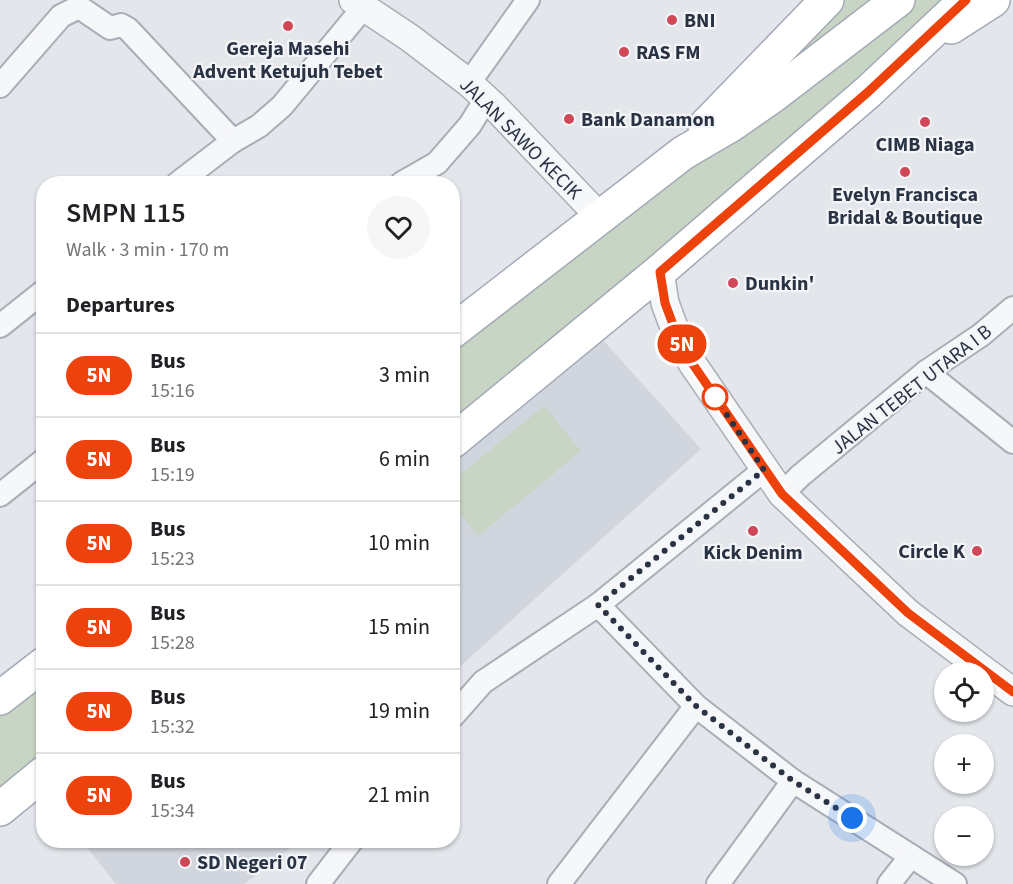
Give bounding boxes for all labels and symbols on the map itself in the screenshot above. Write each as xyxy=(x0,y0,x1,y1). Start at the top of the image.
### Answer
place label: BNI xyxy=(684,7,715,35)
marker: BNI xyxy=(665,13,679,27)
marker: Gereja Masehi Advent Ketujuh Tebet xyxy=(281,19,295,33)
place label: Gereja Masehi Advent Ketujuh Tebet xyxy=(192,35,383,86)
place label: RAS FM xyxy=(636,39,700,67)
marker: RAS FM xyxy=(617,45,631,59)
street label: JALAN SAWO KECIK xyxy=(453,71,588,206)
place label: Bank Danamon xyxy=(581,106,715,134)
marker: Bank Danamon xyxy=(562,112,576,126)
marker: CIMB Niaga xyxy=(918,115,932,129)
place label: CIMB Niaga xyxy=(875,131,975,159)
marker: Evelyn Francisca Bridal & Boutique xyxy=(898,165,912,179)
place label: Evelyn Francisca Bridal & Boutique xyxy=(827,181,983,232)
place label: Dunkin' xyxy=(745,270,814,298)
marker: Dunkin' xyxy=(726,276,740,290)
street label: JALAN TEBET UTARA I B xyxy=(825,318,998,462)
line badge: 5N xyxy=(655,324,709,364)
unlabelled marker xyxy=(702,384,728,410)
marker: Kick Denim xyxy=(746,524,760,538)
place label: Circle K xyxy=(898,538,966,566)
place label: Kick Denim xyxy=(703,539,803,567)
marker: Circle K xyxy=(970,544,984,558)
your location xyxy=(837,803,867,833)
place label: SD Negeri 07 xyxy=(197,849,308,877)
marker: SD Negeri 07 xyxy=(178,855,192,869)

